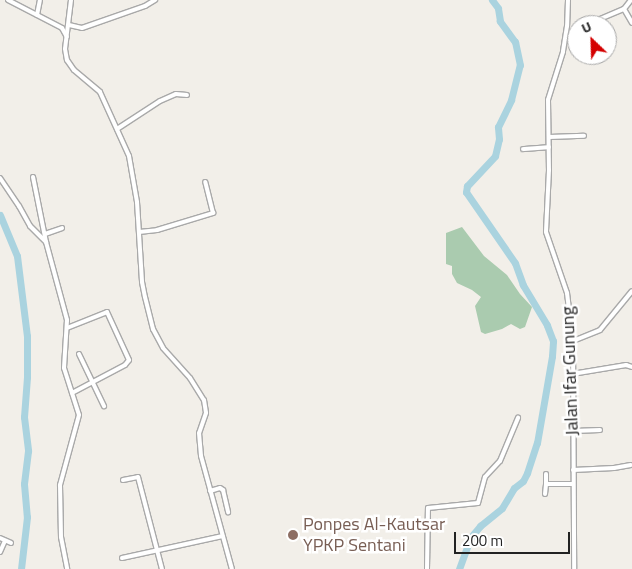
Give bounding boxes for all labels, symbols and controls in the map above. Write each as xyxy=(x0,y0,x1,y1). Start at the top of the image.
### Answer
north arrow xyxy=(567,15,617,65)
text: U xyxy=(578,15,595,38)
street label: Jalan Ifar Gunung xyxy=(557,306,583,436)
place label: Ponpes Al-Kautsar YPKP Sentani xyxy=(303,514,445,556)
scale bar xyxy=(457,522,573,554)
marker: Ponpes Al-Kautsar YPKP Sentani xyxy=(287,529,299,541)
text: 200 m xyxy=(462,529,503,552)

